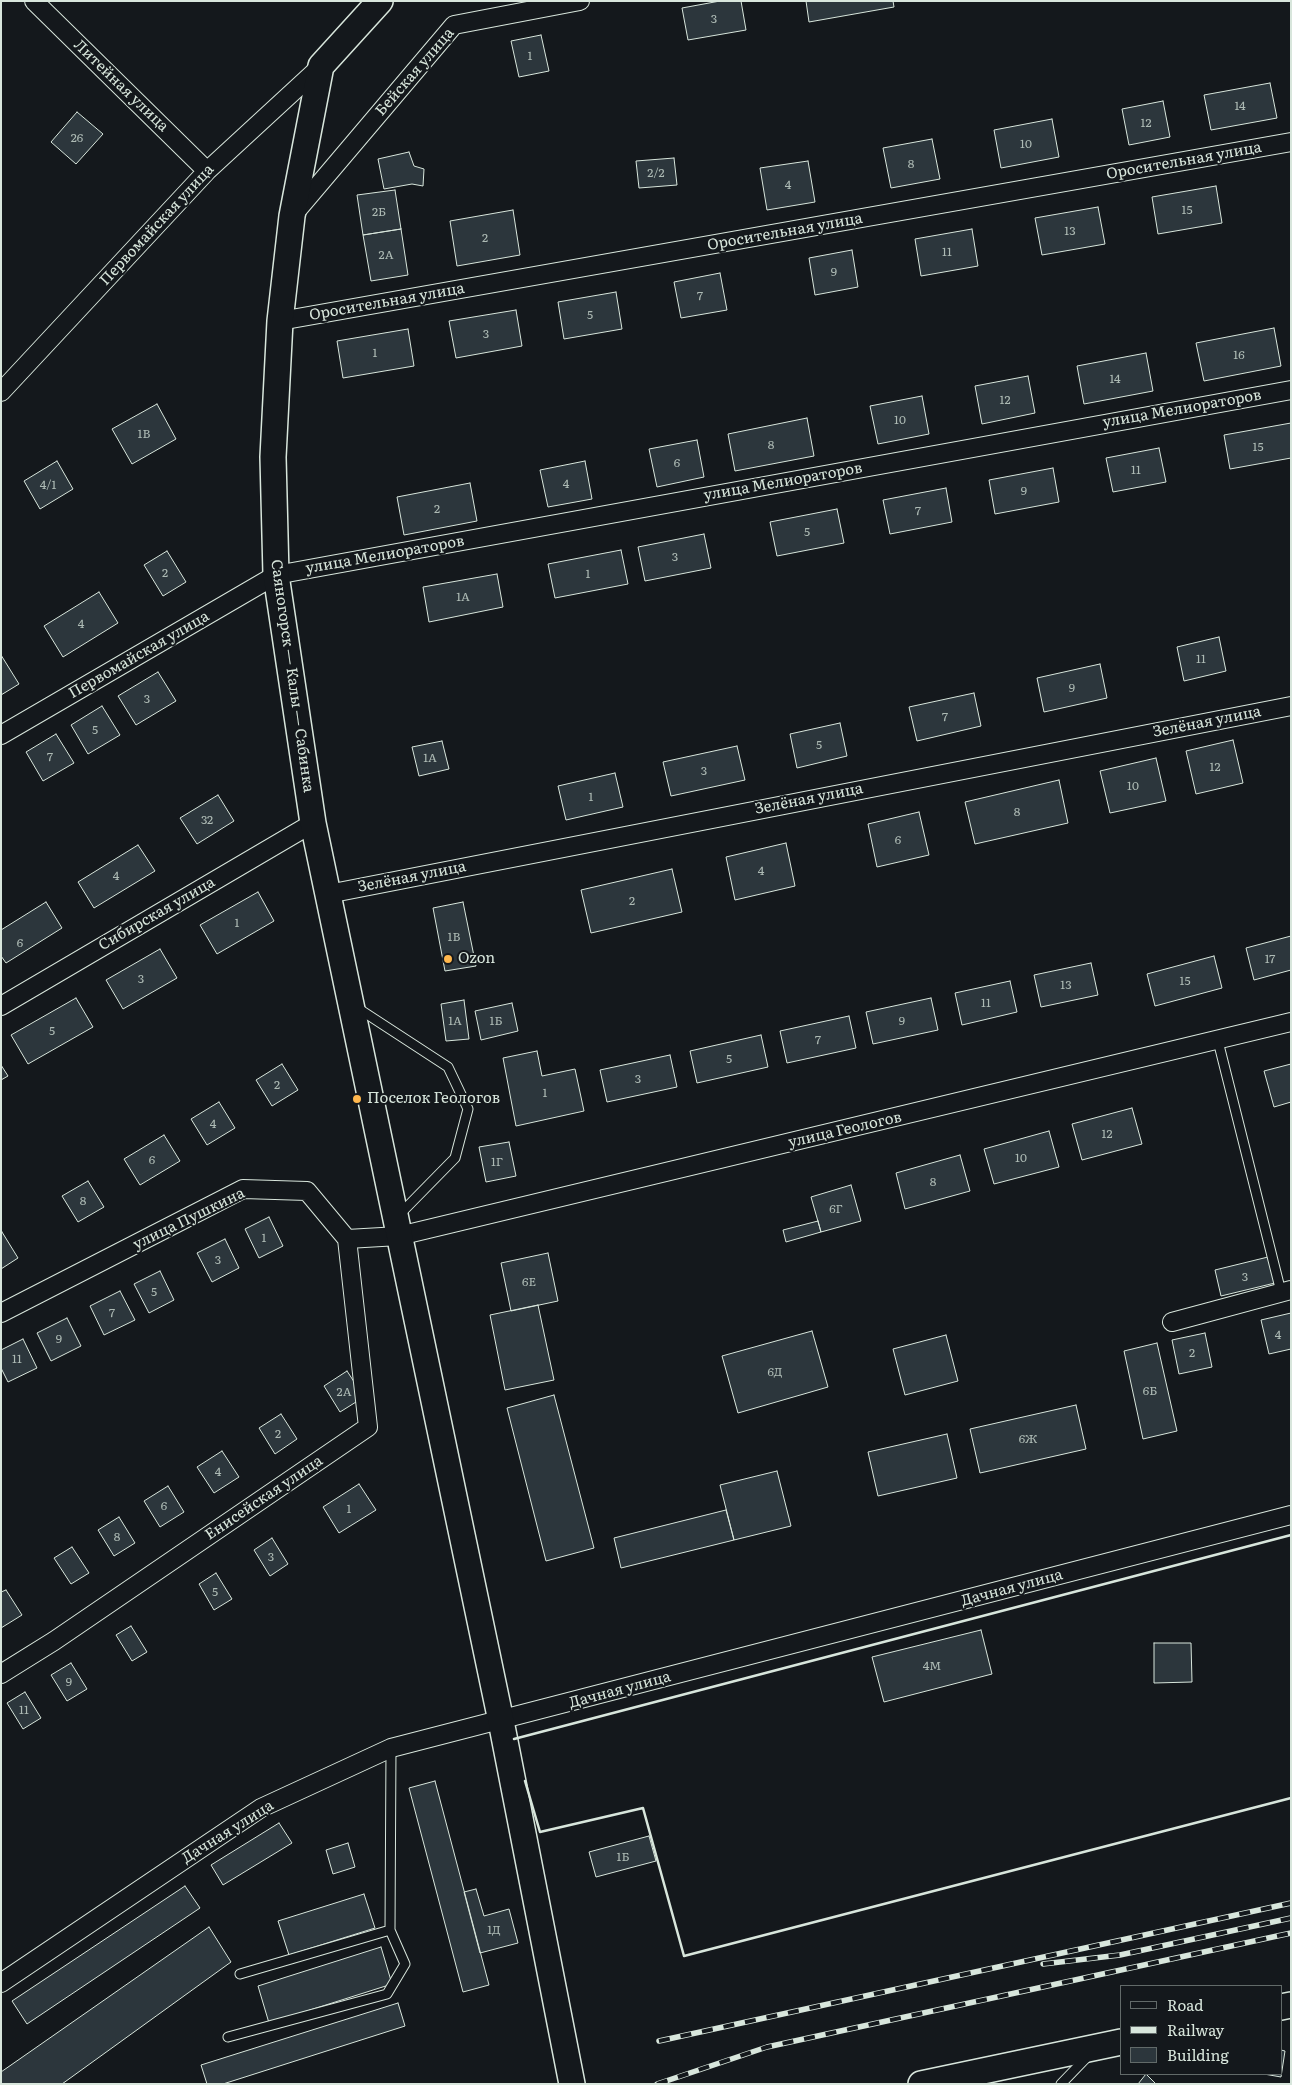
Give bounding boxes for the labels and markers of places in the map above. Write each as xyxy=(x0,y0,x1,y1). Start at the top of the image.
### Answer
place label: Ozon xyxy=(458,950,495,968)
marker: Ozon xyxy=(442,953,454,965)
place label: Поселок Геологов xyxy=(367,1090,500,1108)
marker: Поселок Геологов xyxy=(351,1093,363,1105)

